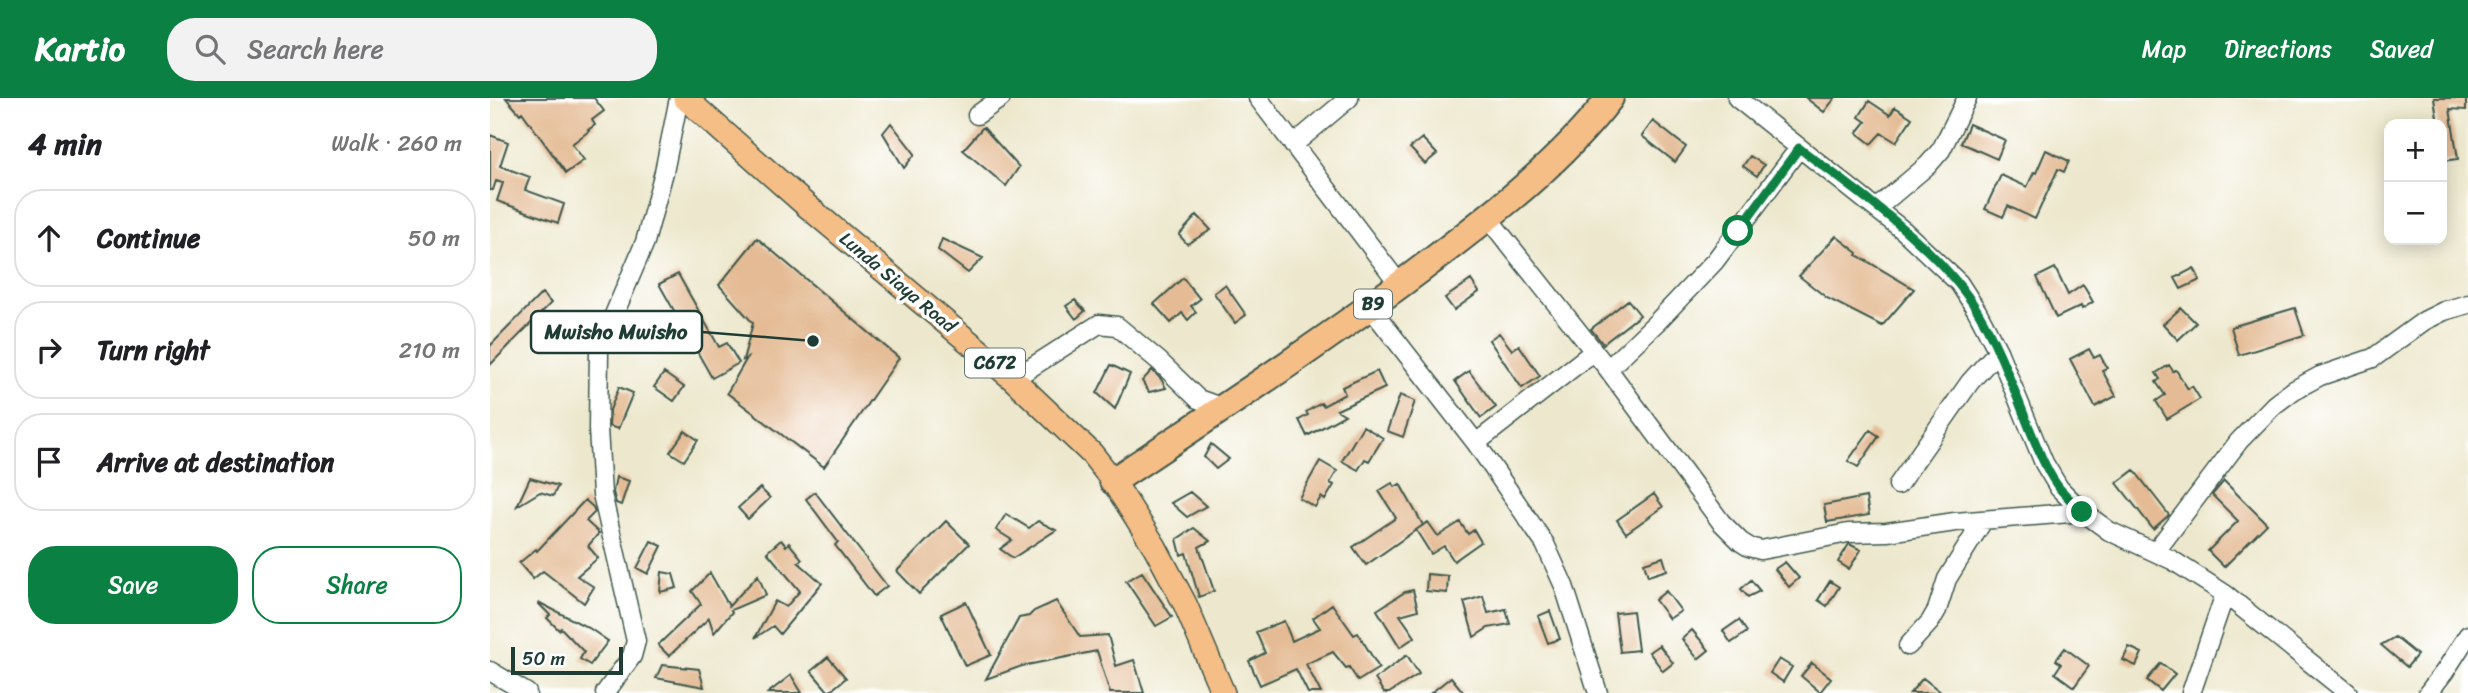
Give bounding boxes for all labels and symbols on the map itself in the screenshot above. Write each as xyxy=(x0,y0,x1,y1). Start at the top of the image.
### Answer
route start xyxy=(1722,215,1753,246)
street label: Lunda Siaya Road xyxy=(832,223,966,342)
road number: B9 xyxy=(1354,289,1392,318)
callout: Mwisho Mwisho xyxy=(531,311,702,353)
text: Mwisho Mwisho xyxy=(543,313,688,351)
road number: C672 xyxy=(965,348,1025,377)
route end xyxy=(2066,496,2097,527)
scale bar xyxy=(511,644,623,676)

